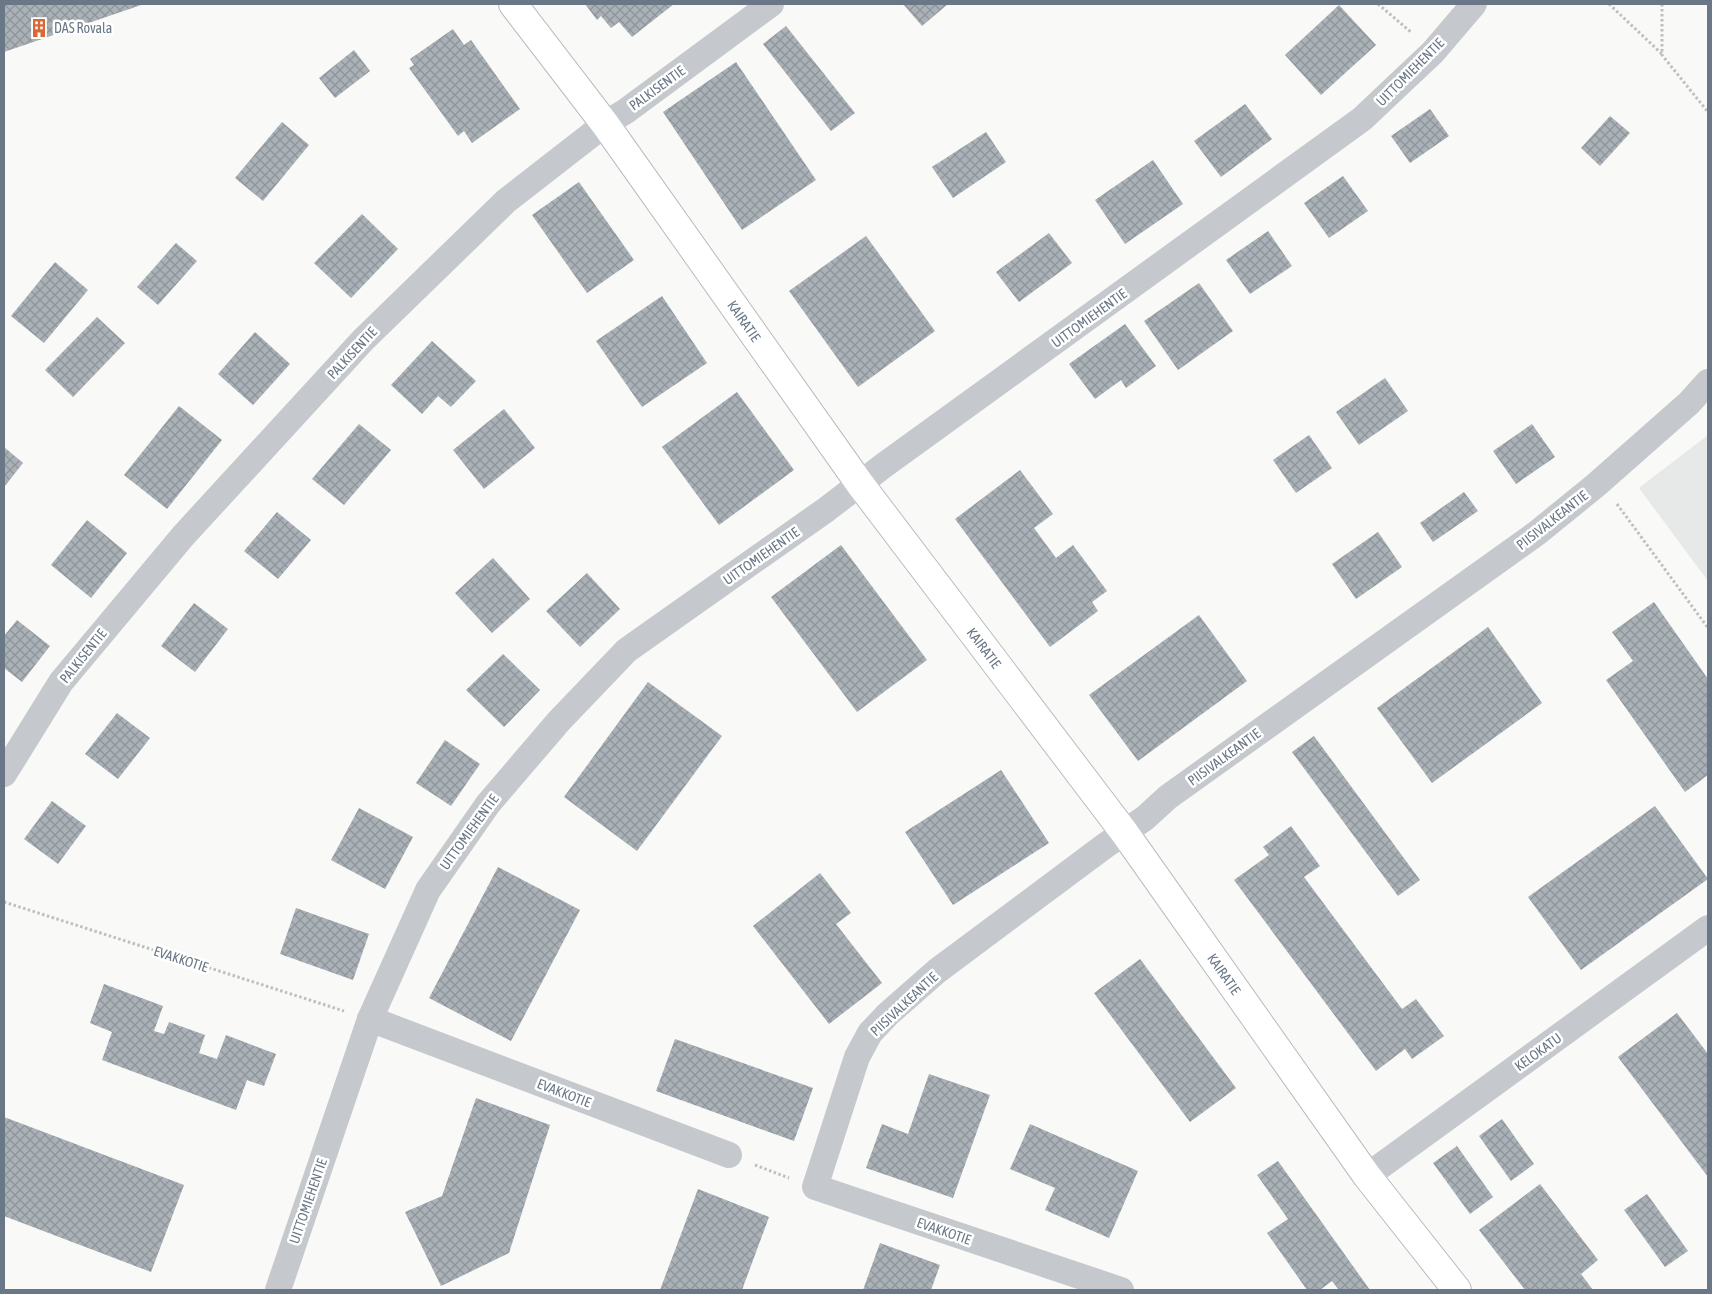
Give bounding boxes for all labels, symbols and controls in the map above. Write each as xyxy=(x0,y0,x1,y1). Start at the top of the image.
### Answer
building icon: DAS Rovala xyxy=(28,17,50,39)
place label: DAS Rovala xyxy=(54,20,112,36)
street label: UITTOMIEHENTIE xyxy=(1373,35,1447,109)
street label: PALKISENTIE xyxy=(626,62,688,114)
street label: UITTOMIEHENTIE xyxy=(1048,285,1130,351)
street label: KAIRATIE xyxy=(724,297,764,345)
street label: PALKISENTIE xyxy=(324,324,380,382)
street label: PIISIVALKEANTIE xyxy=(1513,487,1591,553)
street label: UITTOMIEHENTIE xyxy=(720,524,802,588)
street label: KAIRATIE xyxy=(964,625,1004,671)
street label: PALKISENTIE xyxy=(56,626,110,686)
street label: PIISIVALKEANTIE xyxy=(1185,725,1263,789)
street label: UITTOMIEHENTIE xyxy=(436,791,502,873)
street label: EVAKKOTIE xyxy=(152,943,210,975)
street label: KAIRATIE xyxy=(1204,950,1244,998)
street label: PIISIVALKEANTIE xyxy=(867,969,941,1039)
street label: KELOKATU xyxy=(1512,1030,1564,1074)
street label: EVAKKOTIE xyxy=(535,1075,593,1111)
street label: UITTOMIEHENTIE xyxy=(286,1156,330,1246)
street label: EVAKKOTIE xyxy=(915,1214,973,1248)

